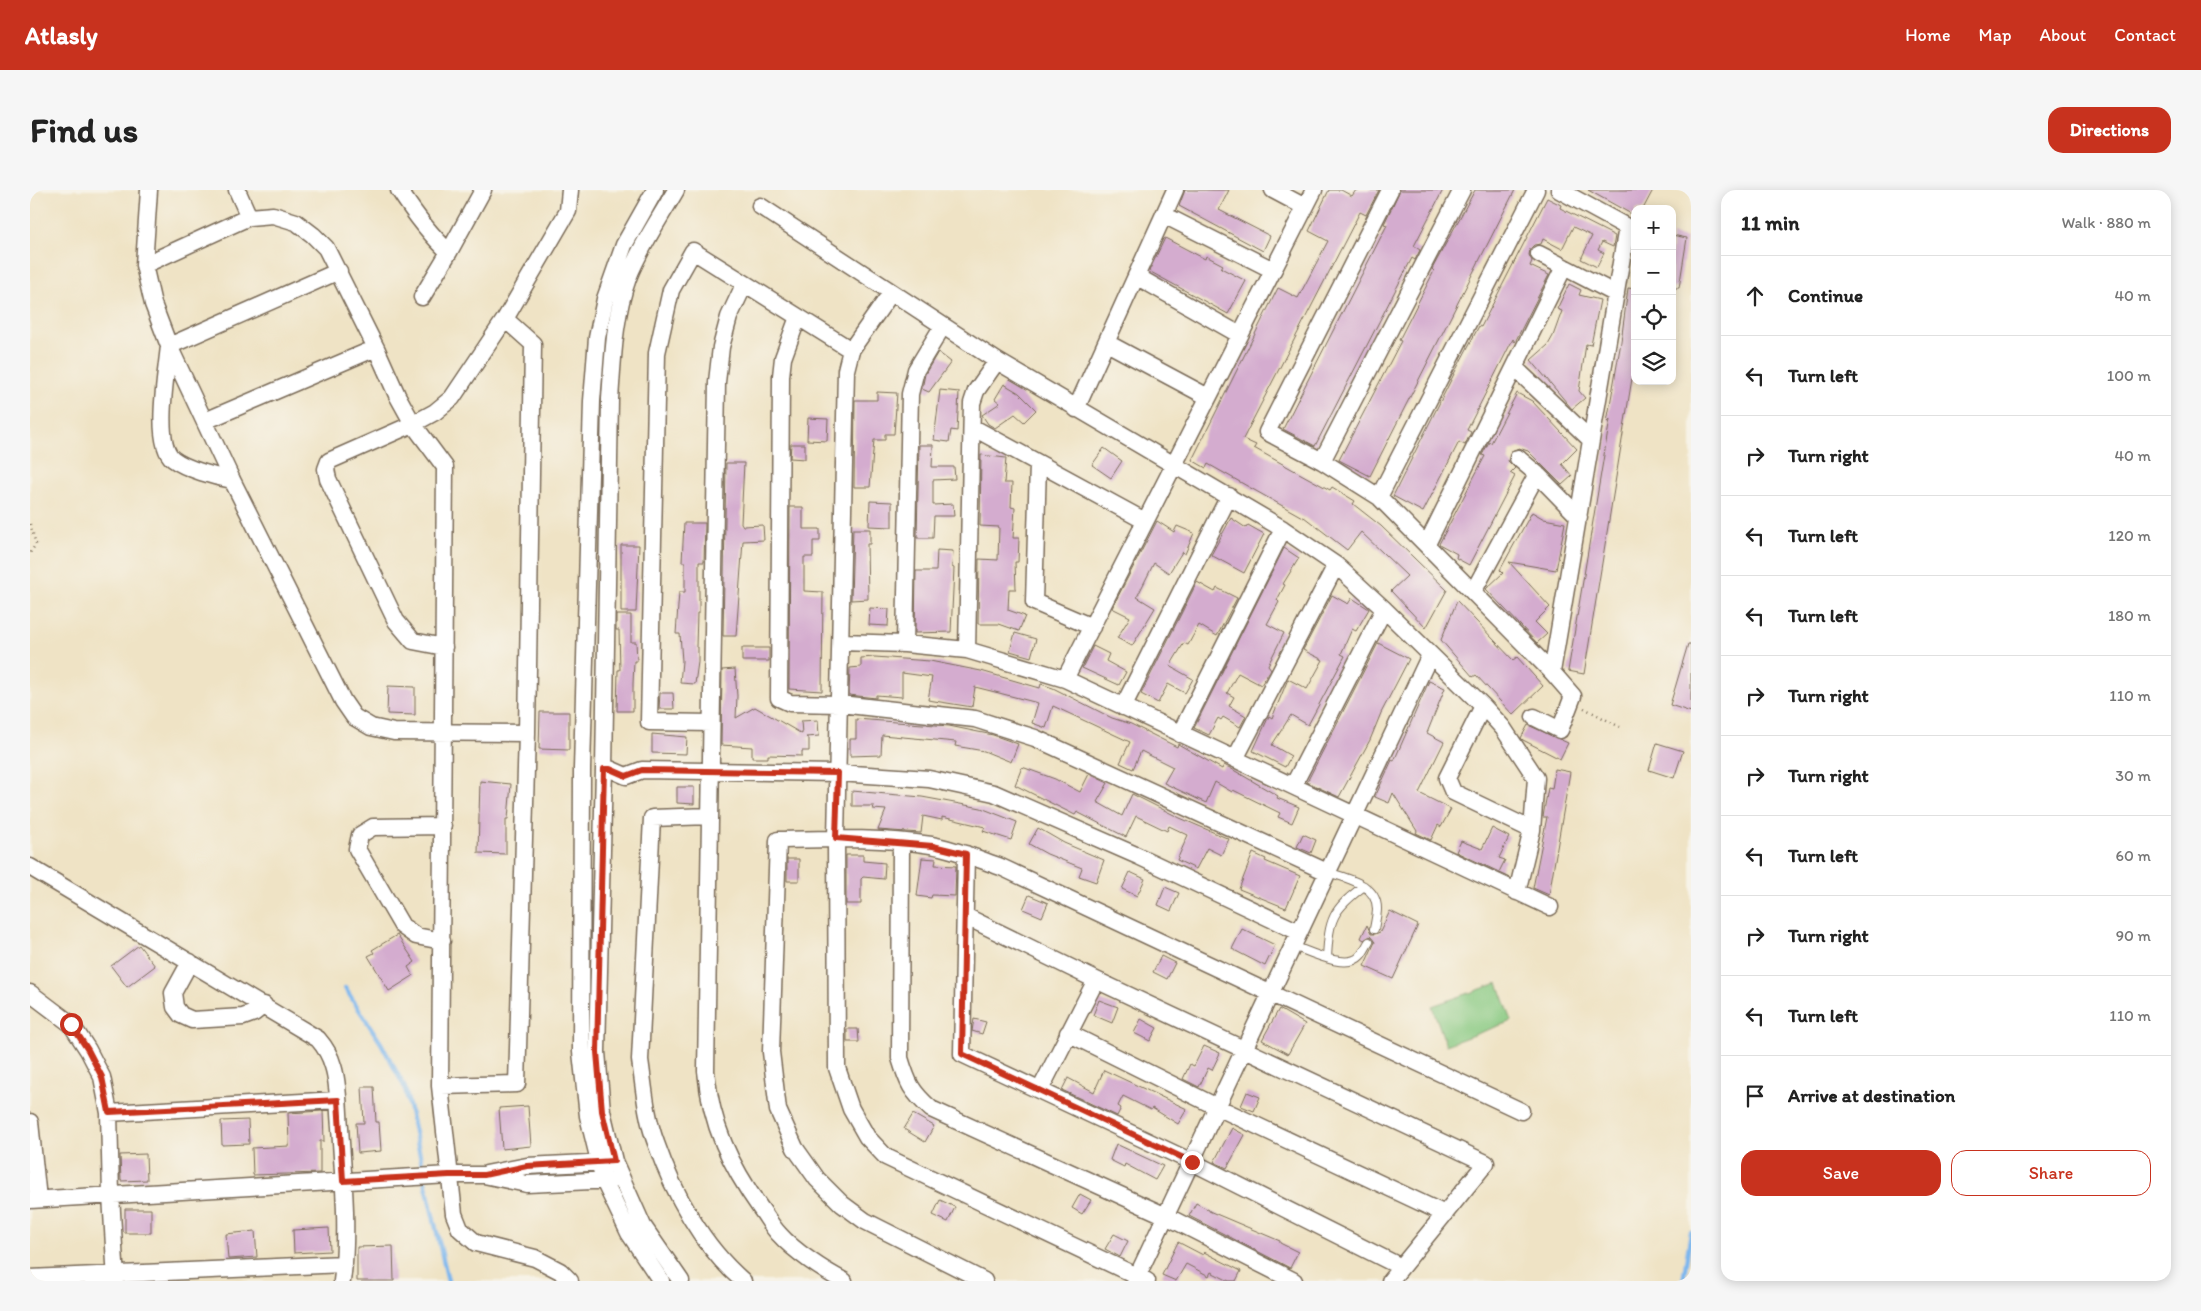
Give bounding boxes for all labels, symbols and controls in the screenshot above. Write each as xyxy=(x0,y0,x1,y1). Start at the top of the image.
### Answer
text: Atlasly xyxy=(25,21,98,50)
text: Home xyxy=(1905,24,1951,46)
text: Map xyxy=(1979,24,2012,46)
text: About xyxy=(2040,24,2086,46)
text: Contact xyxy=(2114,24,2176,46)
button: Directions xyxy=(2048,107,2171,153)
text: Find us xyxy=(30,109,138,151)
map controls xyxy=(1631,205,1676,385)
button: + xyxy=(1631,205,1676,250)
text: 11 min xyxy=(1741,210,1799,235)
text: Walk · 880 m xyxy=(2061,213,2151,232)
button: − xyxy=(1631,250,1676,295)
icon: ahead xyxy=(1741,282,1769,310)
text: Continue xyxy=(1788,284,1863,307)
text: 40 m xyxy=(2114,286,2151,305)
button: locate xyxy=(1631,295,1676,340)
button: layers xyxy=(1631,340,1676,385)
icon: left xyxy=(1741,362,1769,390)
text: Turn left xyxy=(1788,364,1858,387)
text: 100 m xyxy=(2107,366,2151,385)
icon: right xyxy=(1741,442,1769,470)
text: Turn right xyxy=(1788,444,1869,467)
text: 40 m xyxy=(2114,446,2151,465)
icon: left xyxy=(1741,522,1769,550)
text: Turn left xyxy=(1788,524,1858,547)
text: 120 m xyxy=(2108,526,2151,545)
icon: left xyxy=(1741,602,1769,630)
text: Turn left xyxy=(1788,604,1858,627)
text: 180 m xyxy=(2108,606,2151,625)
icon: right xyxy=(1741,682,1769,710)
text: Turn right xyxy=(1788,684,1869,707)
text: 110 m xyxy=(2109,686,2151,705)
icon: right xyxy=(1741,762,1769,790)
text: Turn right xyxy=(1788,764,1869,787)
text: 30 m xyxy=(2115,766,2151,785)
icon: left xyxy=(1741,842,1769,870)
text: Turn left xyxy=(1788,844,1858,867)
text: 60 m xyxy=(2116,846,2151,865)
icon: right xyxy=(1741,922,1769,950)
text: Turn right xyxy=(1788,924,1869,947)
text: 90 m xyxy=(2116,926,2151,945)
icon: left xyxy=(1741,1002,1769,1030)
text: Turn left xyxy=(1788,1004,1858,1027)
text: 110 m xyxy=(2109,1006,2151,1025)
route start xyxy=(60,1013,83,1036)
icon: arrive xyxy=(1741,1082,1769,1110)
text: Arrive at destination xyxy=(1788,1084,1955,1107)
button: Save xyxy=(1741,1150,1941,1196)
button: Share xyxy=(1951,1150,2151,1196)
route end xyxy=(1181,1151,1204,1174)

